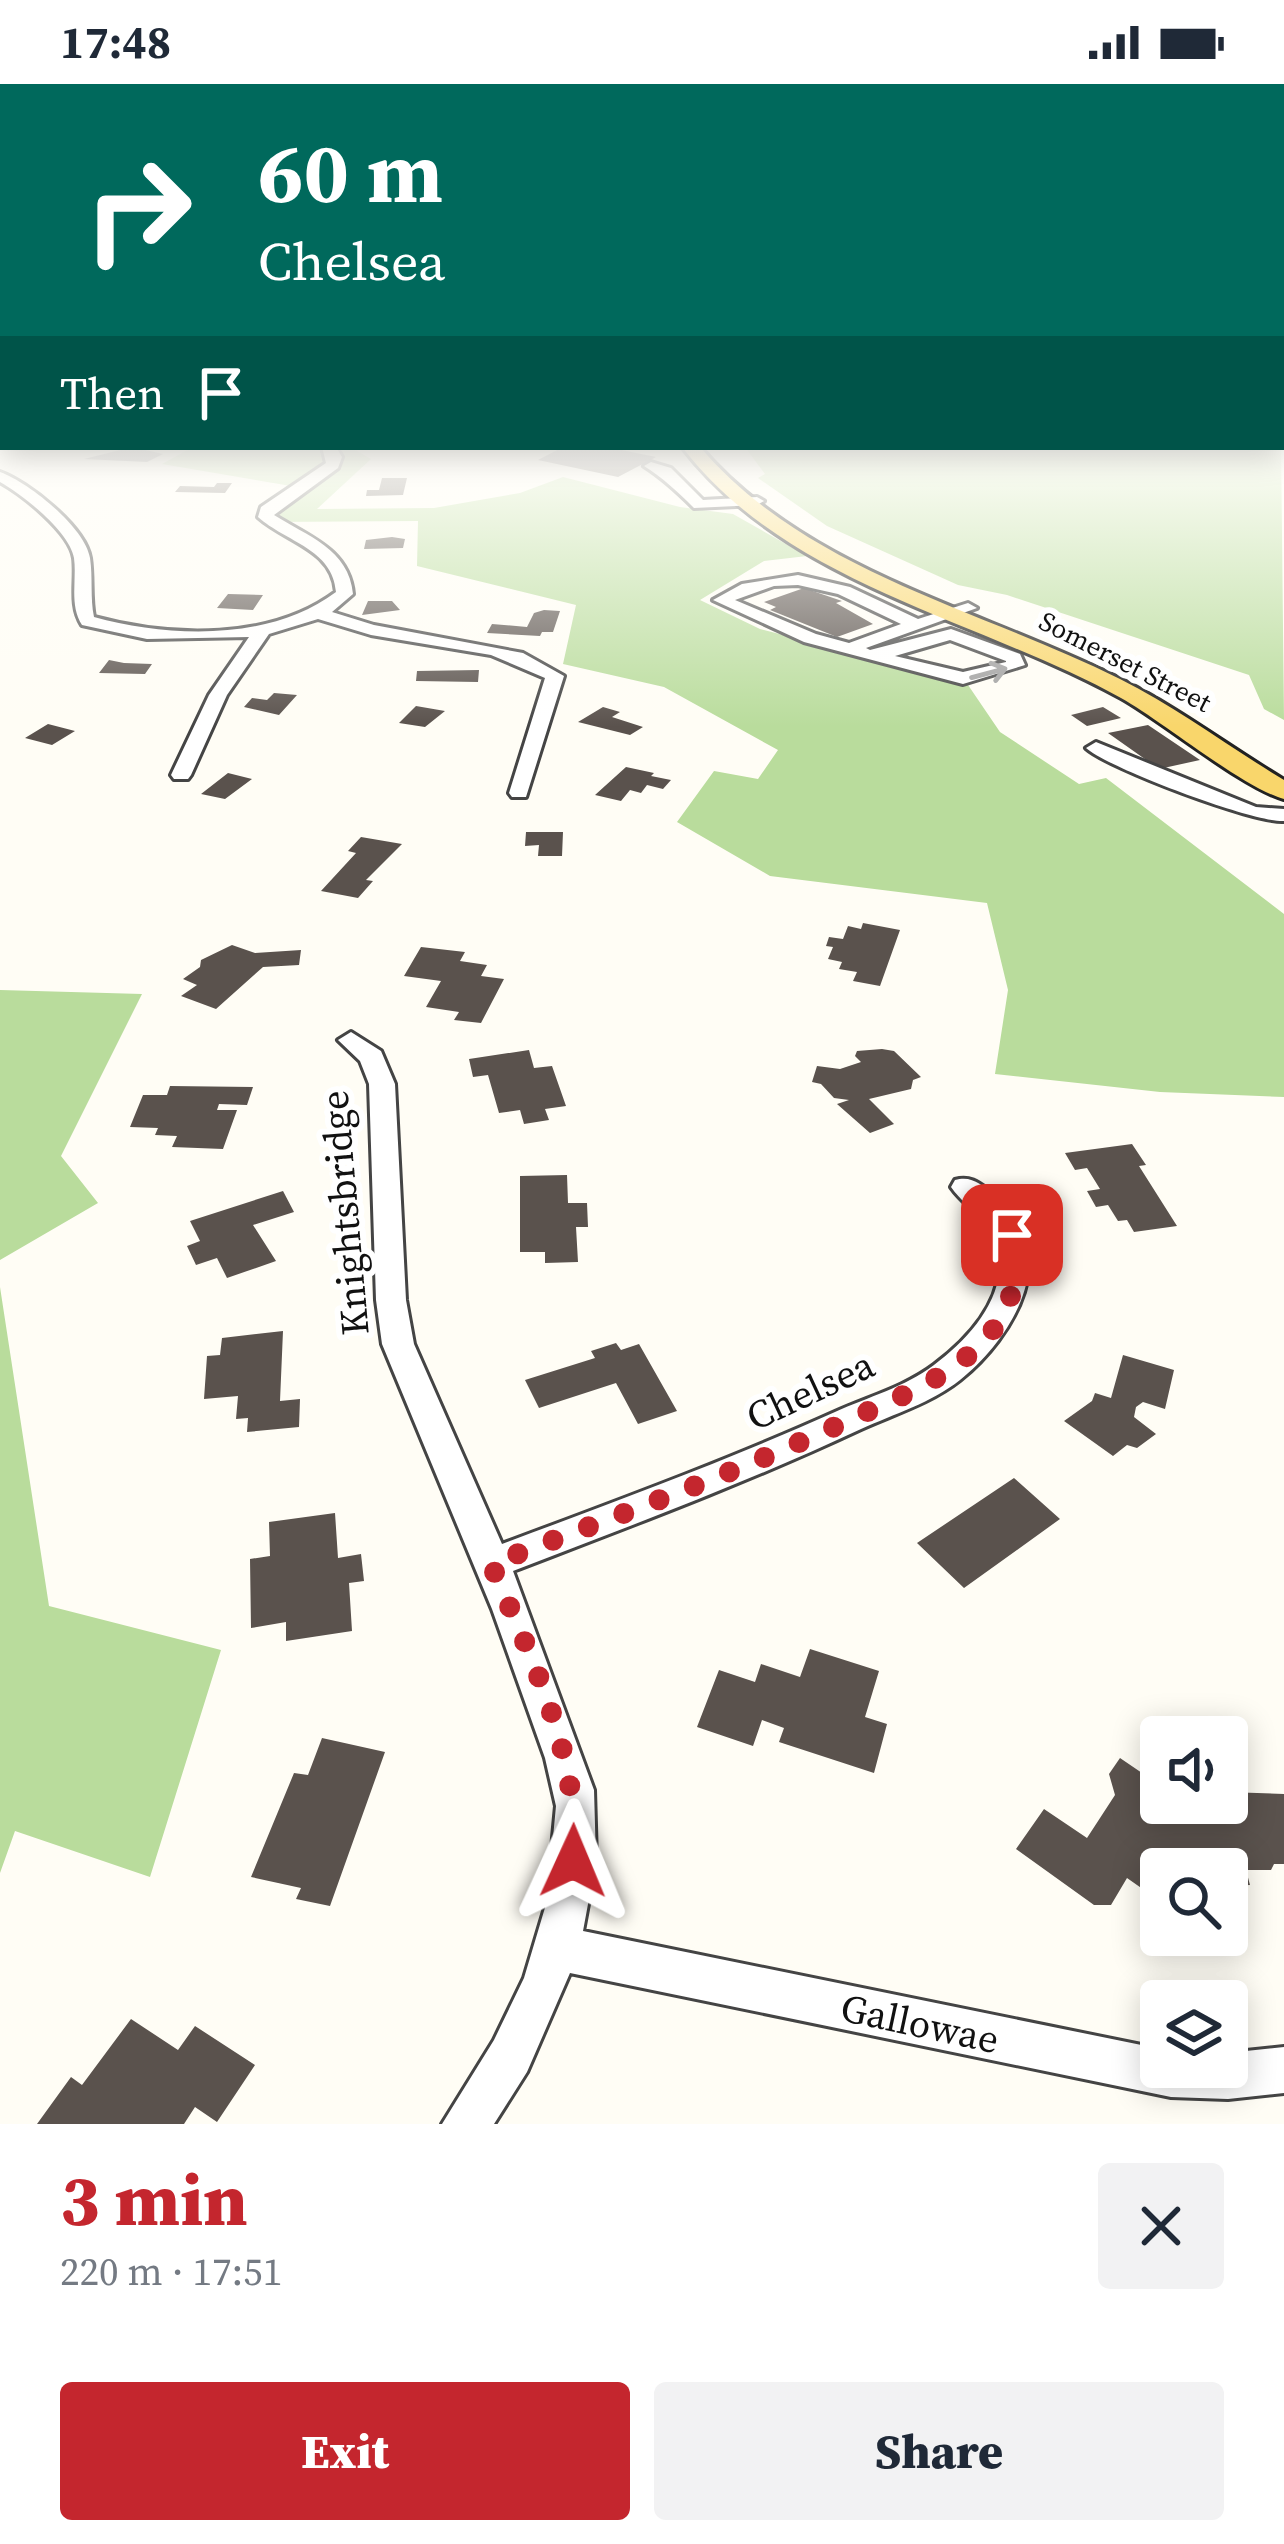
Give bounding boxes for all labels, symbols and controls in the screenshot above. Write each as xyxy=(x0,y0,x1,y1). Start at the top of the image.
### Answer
text: 17:48 xyxy=(60,11,171,73)
text: 60 m xyxy=(258,115,443,230)
icon: right xyxy=(60,132,216,288)
text: Chelsea xyxy=(258,224,446,298)
icon: arrive xyxy=(188,360,254,426)
text: Then xyxy=(60,362,164,424)
street label: Somerset Street xyxy=(1033,602,1218,721)
one-way arrow xyxy=(969,660,1007,682)
street label: Knightsbridge xyxy=(307,1088,382,1338)
pin xyxy=(961,1184,1063,1286)
icon: arrive xyxy=(979,1202,1045,1268)
street label: Chelsea xyxy=(738,1338,883,1443)
map controls xyxy=(1140,1716,1248,2088)
button: sound xyxy=(1140,1716,1248,1824)
position arrow xyxy=(510,1798,636,1924)
button: search xyxy=(1140,1848,1248,1956)
button: layers xyxy=(1140,1980,1248,2088)
street label: Gallowae xyxy=(836,1981,1004,2066)
text: 3 min xyxy=(60,2150,248,2249)
button: close xyxy=(1098,2163,1224,2289)
text: 220 m · 17:51 xyxy=(60,2245,282,2298)
button: Exit xyxy=(60,2382,630,2520)
button: Share xyxy=(654,2382,1224,2520)

